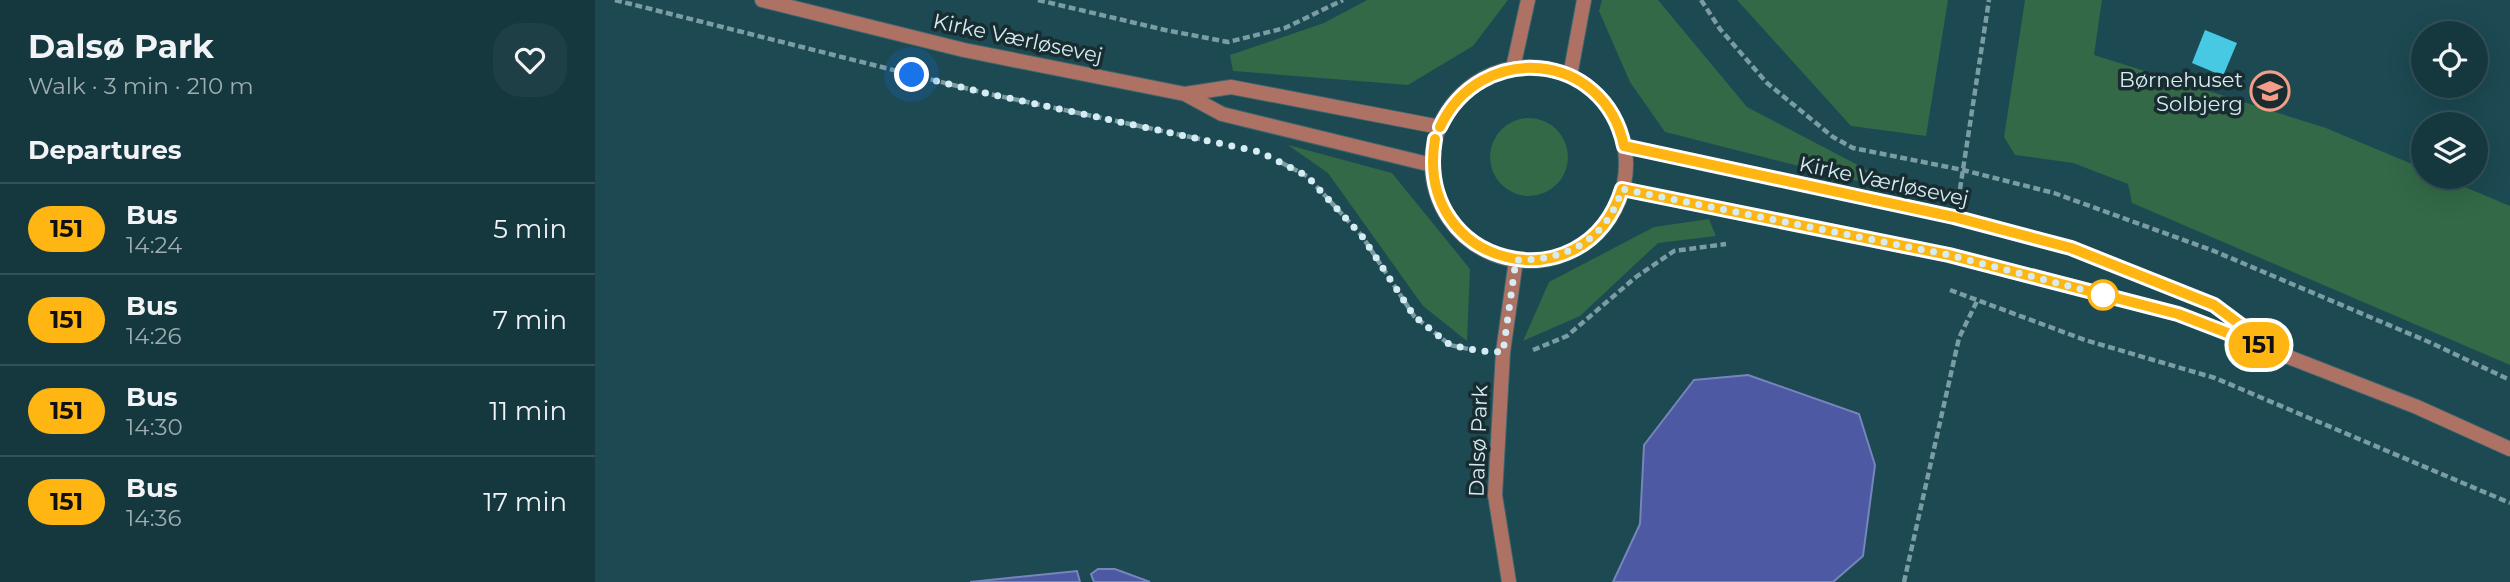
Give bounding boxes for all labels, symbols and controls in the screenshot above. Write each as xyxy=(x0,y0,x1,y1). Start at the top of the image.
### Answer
street label: Kirke Værløsevej xyxy=(931,8,1105,68)
map controls xyxy=(2411,21,2488,189)
button: locate xyxy=(2411,21,2488,98)
button: heart xyxy=(493,23,567,97)
text: Dalsø Park xyxy=(28,26,214,66)
your location xyxy=(894,57,929,92)
place label: Børnehuset Solbjerg xyxy=(2119,67,2243,116)
school or university icon: Børnehuset Solbjerg xyxy=(2249,70,2291,112)
text: Walk · 3 min · 210 m xyxy=(28,72,254,100)
button: layers xyxy=(2411,112,2488,189)
text: Departures xyxy=(28,134,182,166)
street label: Kirke Værløsevej xyxy=(1797,151,1971,211)
text: Bus xyxy=(126,199,178,231)
text: 5 min xyxy=(493,213,567,245)
text: 151 xyxy=(50,214,83,243)
text: 14:24 xyxy=(126,231,182,259)
unlabelled marker xyxy=(2088,280,2118,310)
text: Bus xyxy=(126,290,178,322)
text: 7 min xyxy=(493,304,567,336)
text: 151 xyxy=(50,305,83,334)
text: 14:26 xyxy=(126,322,182,350)
line badge: 151 xyxy=(2219,322,2299,368)
text: 151 xyxy=(2242,330,2276,359)
text: Bus xyxy=(126,381,178,413)
street label: Dalsø Park xyxy=(1464,384,1492,498)
text: 11 min xyxy=(489,395,567,427)
text: 151 xyxy=(50,396,83,425)
text: 14:30 xyxy=(126,413,183,441)
text: Bus xyxy=(126,472,178,504)
text: 17 min xyxy=(483,486,567,518)
text: 151 xyxy=(50,487,83,516)
text: 14:36 xyxy=(126,504,182,532)

